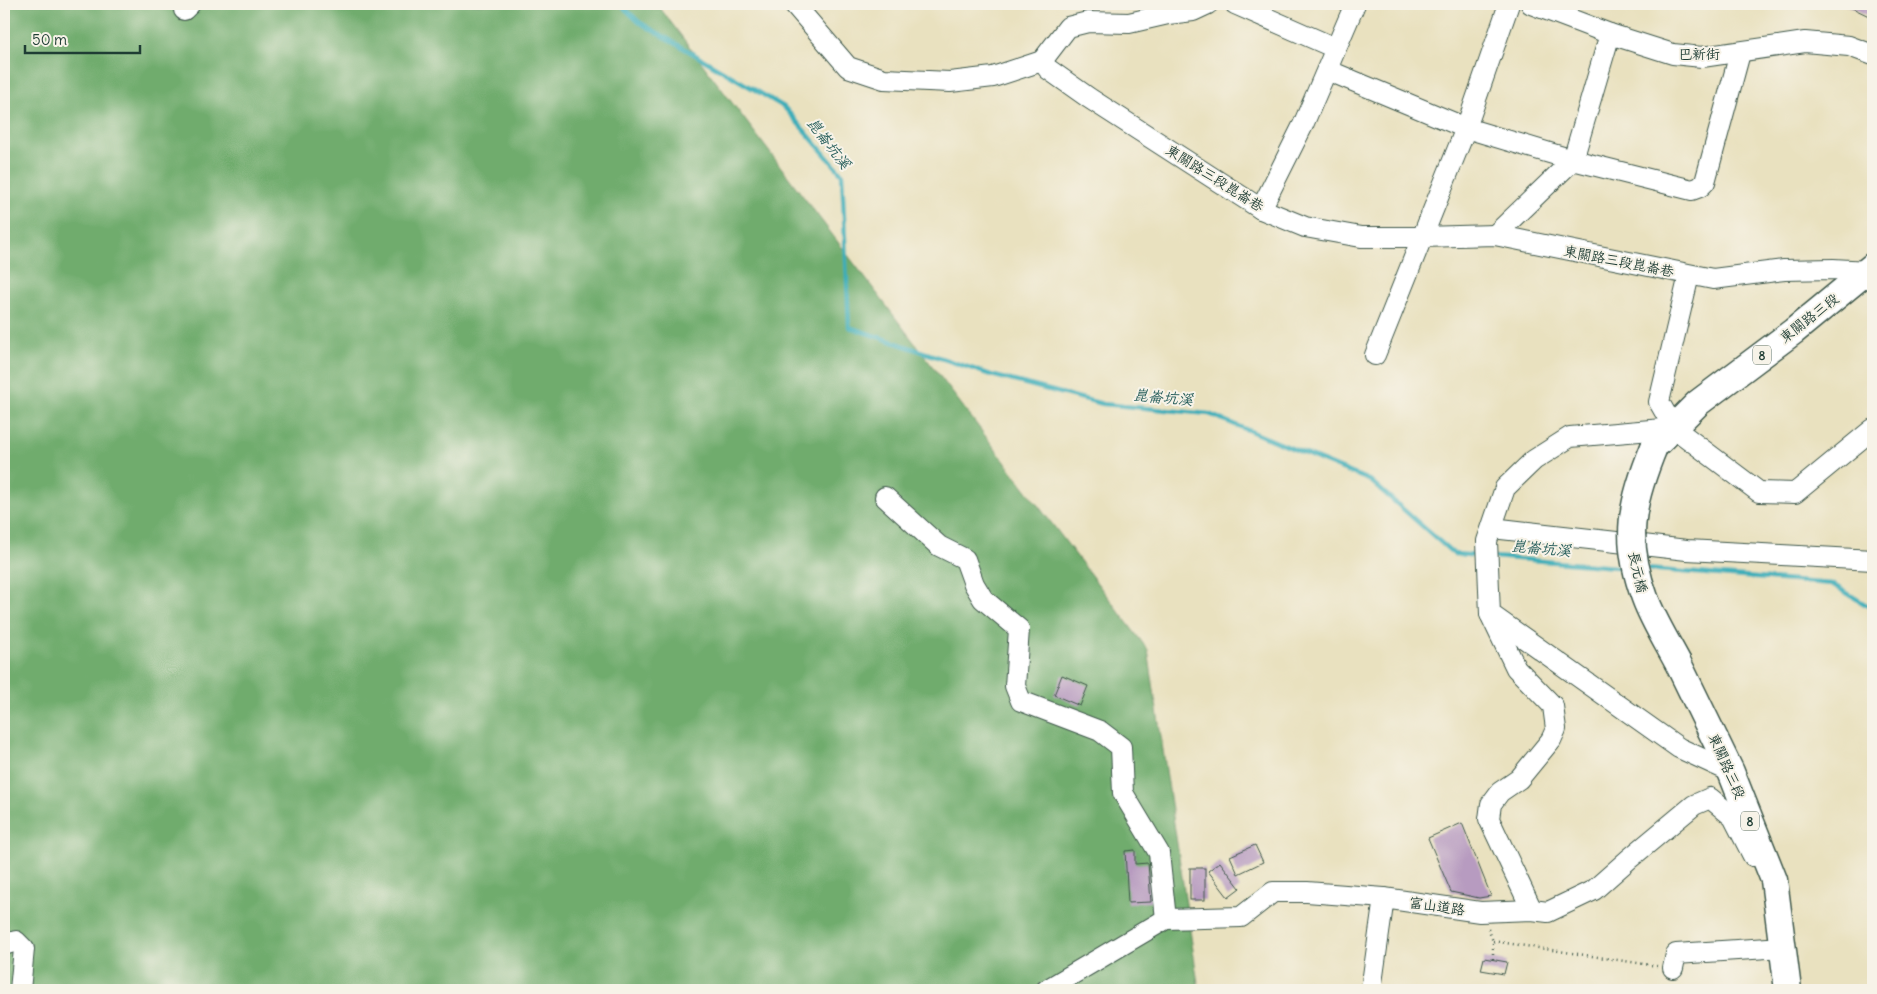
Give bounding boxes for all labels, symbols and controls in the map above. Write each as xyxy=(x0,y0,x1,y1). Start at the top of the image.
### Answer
scale bar xyxy=(25,22,140,54)
text: 50 m xyxy=(32,30,67,49)
street label: 巴新街 xyxy=(1678,45,1720,63)
water label: 崑崙坑溪 xyxy=(803,114,856,173)
street label: 東關路三段崑崙巷 xyxy=(1163,141,1268,216)
street label: 東關路三段崑崙巷 xyxy=(1562,241,1677,281)
street label: 東關路三段 xyxy=(1776,289,1842,347)
road number: 8 xyxy=(1753,346,1771,364)
water label: 崑崙坑溪 xyxy=(1132,385,1195,409)
water label: 崑崙坑溪 xyxy=(1510,536,1573,560)
street label: 長元橋 xyxy=(1625,550,1651,594)
street label: 東關路三段 xyxy=(1705,730,1749,802)
road number: 8 xyxy=(1741,811,1759,830)
street label: 富山道路 xyxy=(1408,893,1466,919)

